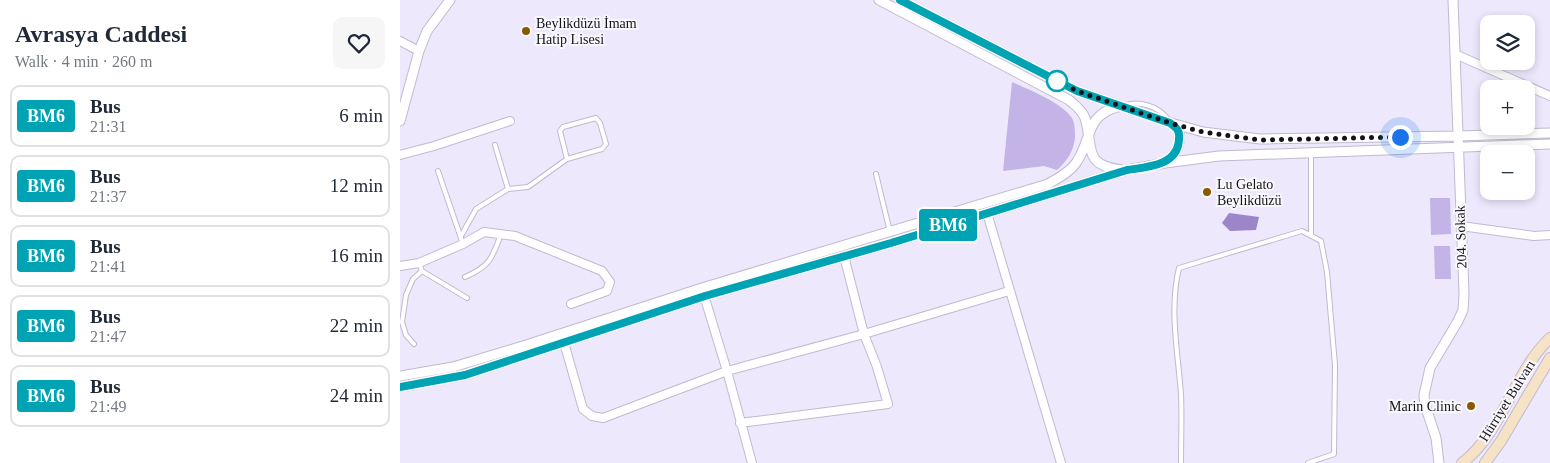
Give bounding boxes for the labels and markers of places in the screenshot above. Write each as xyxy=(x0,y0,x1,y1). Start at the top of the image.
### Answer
place label: Beylikdüzü İmam Hatip Lisesi xyxy=(536,16,637,47)
marker: Beylikdüzü İmam Hatip Lisesi xyxy=(520,25,532,37)
unlabelled marker xyxy=(1046,70,1068,92)
place label: Lu Gelato Beylikdüzü xyxy=(1217,177,1282,208)
marker: Lu Gelato Beylikdüzü xyxy=(1201,186,1213,198)
place label: Marin Clinic xyxy=(1389,399,1461,414)
marker: Marin Clinic xyxy=(1465,400,1477,412)

